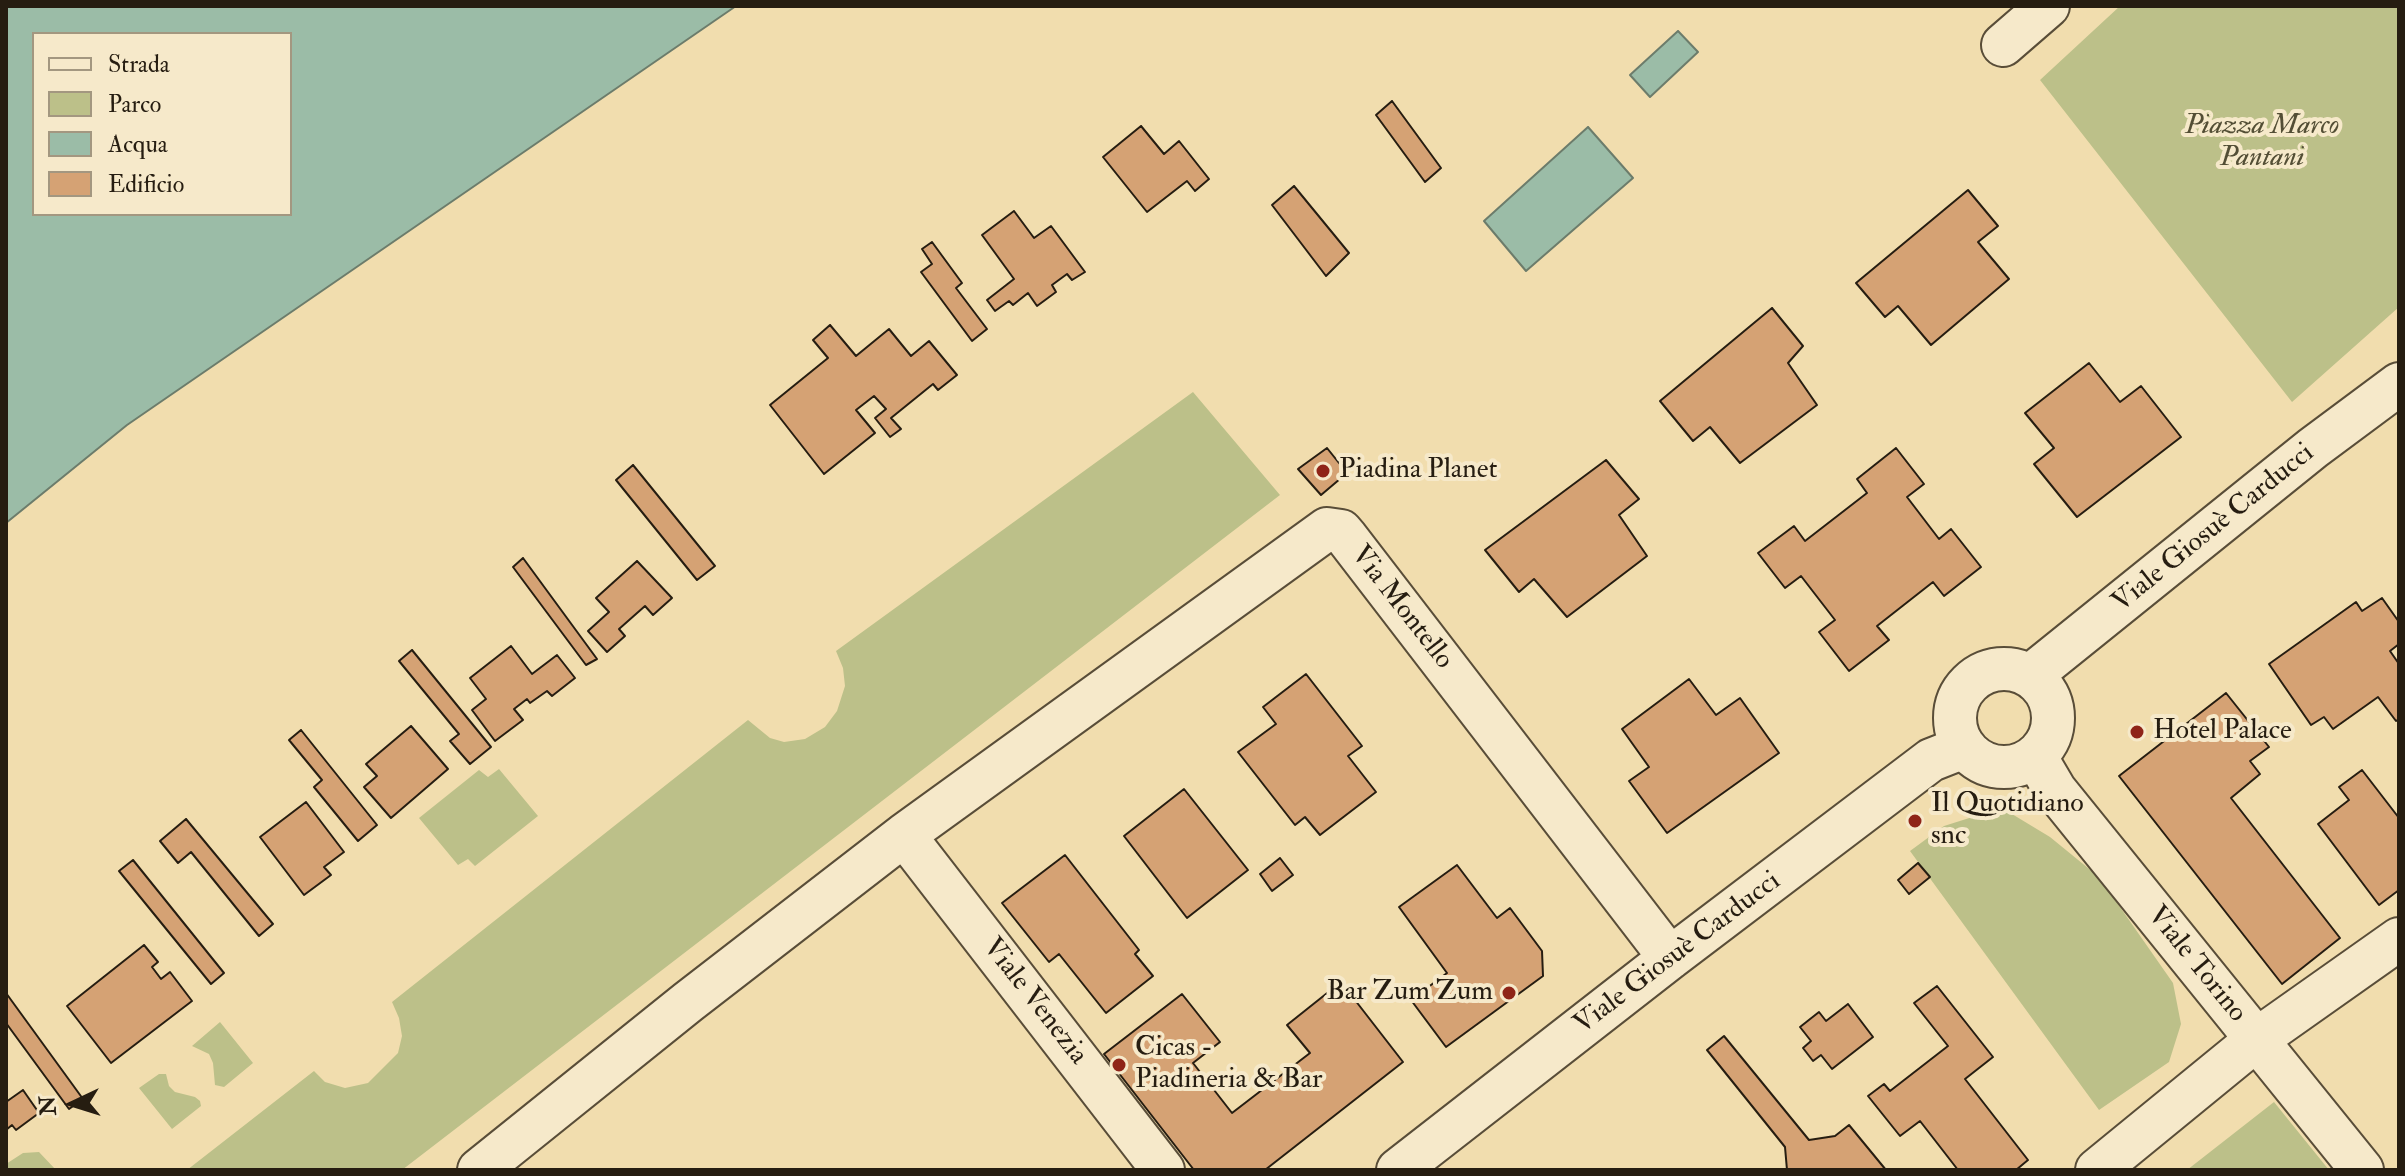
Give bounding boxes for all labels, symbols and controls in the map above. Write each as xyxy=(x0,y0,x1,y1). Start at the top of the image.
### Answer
legend xyxy=(32,32,292,216)
text: Strada xyxy=(108,49,170,80)
text: Parco xyxy=(108,89,161,120)
park label: Piazza Marco Pantani xyxy=(2185,110,2339,176)
text: Acqua xyxy=(108,129,168,160)
text: Edificio xyxy=(108,169,184,200)
street label: Viale Giosuè Carducci xyxy=(2106,437,2322,621)
place label: Piadina Planet xyxy=(1339,454,1498,488)
marker: Piadina Planet xyxy=(1314,462,1332,480)
street label: Via Montello xyxy=(1342,540,1460,676)
place label: Hotel Palace xyxy=(2153,715,2292,749)
marker: Hotel Palace xyxy=(2128,723,2146,741)
place label: Il Quotidiano snc xyxy=(1931,788,2084,854)
marker: Il Quotidiano snc xyxy=(1906,812,1924,830)
street label: Viale Giosuè Carducci xyxy=(1568,865,1788,1043)
street label: Viale Torino xyxy=(2139,900,2253,1030)
street label: Viale Venezia xyxy=(974,932,1094,1072)
place label: Bar Zum Zum xyxy=(1326,976,1493,1010)
marker: Bar Zum Zum xyxy=(1500,984,1518,1002)
place label: Cicas - Piadineria & Bar xyxy=(1135,1032,1322,1098)
marker: Cicas - Piadineria & Bar xyxy=(1110,1056,1128,1074)
north arrow xyxy=(32,1064,112,1144)
text: N xyxy=(33,1095,63,1116)

